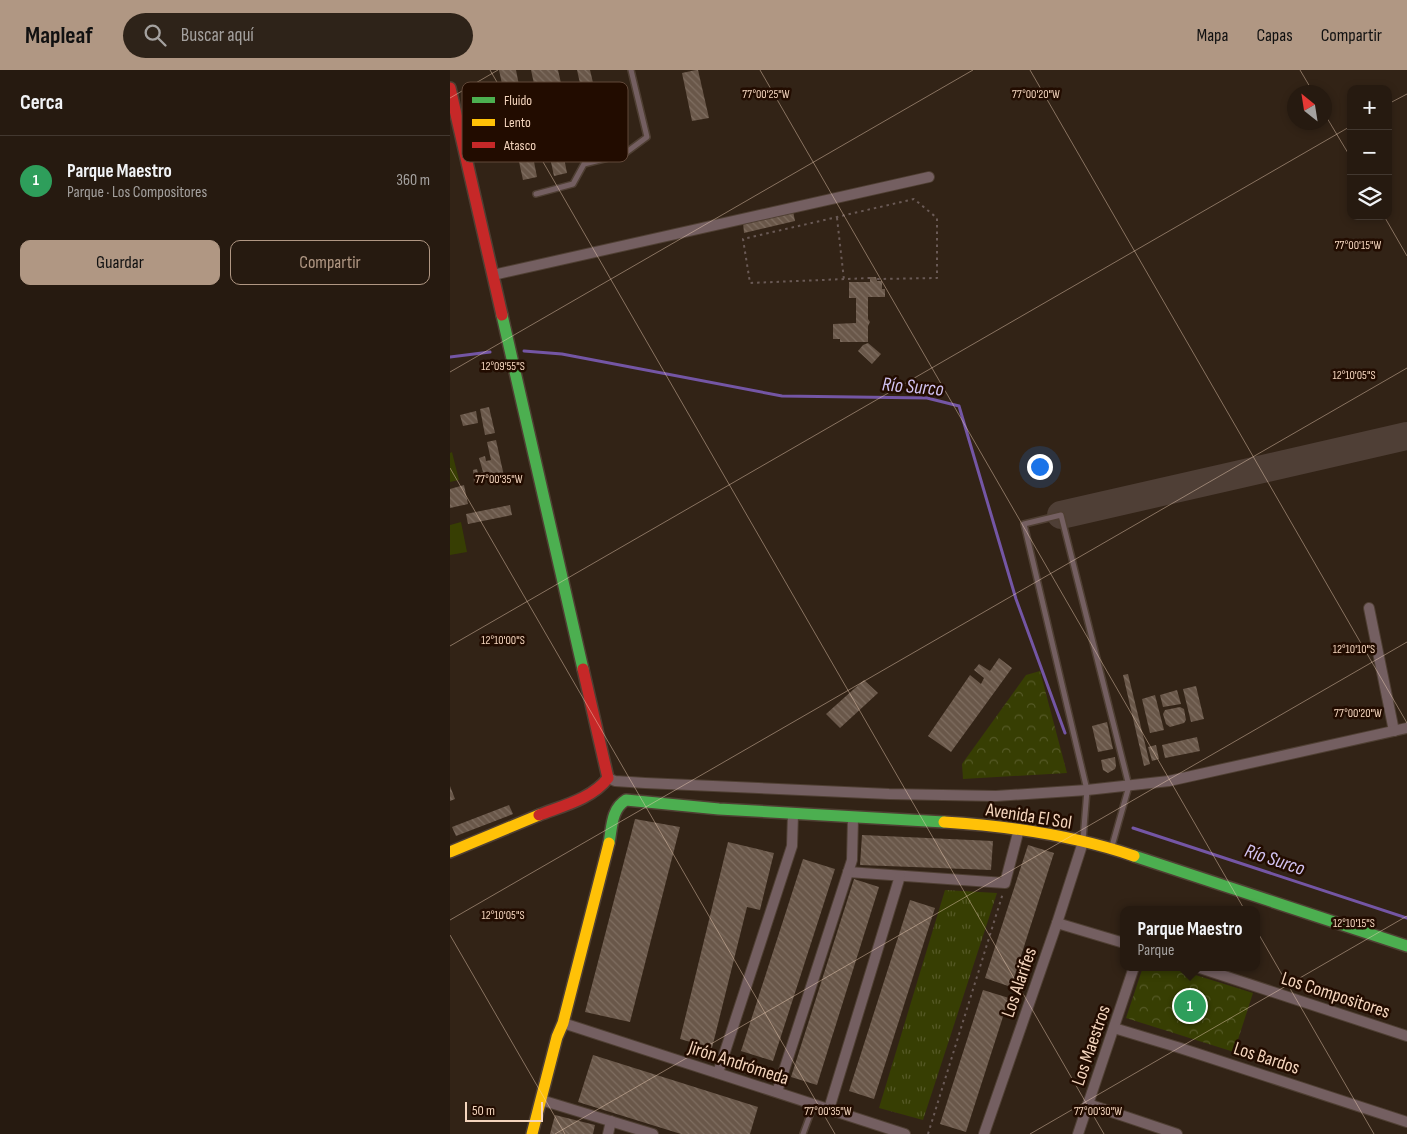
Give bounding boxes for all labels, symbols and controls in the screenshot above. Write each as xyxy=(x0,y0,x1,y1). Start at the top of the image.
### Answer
search box xyxy=(123,13,473,58)
text: Mapleaf xyxy=(25,21,93,50)
icon: search xyxy=(141,21,169,49)
text: Buscar aquí xyxy=(181,24,254,47)
text: Mapa xyxy=(1196,25,1228,46)
text: Capas xyxy=(1256,25,1293,46)
text: Compartir xyxy=(1321,25,1382,46)
legend xyxy=(462,82,628,162)
north arrow xyxy=(1287,85,1332,130)
map controls xyxy=(1347,85,1392,220)
button: + xyxy=(1347,85,1392,130)
text: 77°00'25"W xyxy=(742,87,790,102)
text: 77°00'20"W xyxy=(1012,87,1060,102)
text: Cerca xyxy=(20,90,63,115)
text: Fluido xyxy=(504,92,532,109)
text: Lento xyxy=(504,114,531,131)
button: − xyxy=(1347,130,1392,175)
text: Atasco xyxy=(503,137,536,154)
text: Parque Maestro xyxy=(67,160,172,183)
text: 1 xyxy=(33,171,39,190)
text: 360 m xyxy=(396,171,430,190)
button: layers xyxy=(1347,175,1392,220)
text: Parque · Los Compositores xyxy=(67,183,207,202)
text: 77°00'15"W xyxy=(1335,238,1381,253)
button: Guardar xyxy=(20,240,220,285)
button: Compartir xyxy=(230,240,430,285)
text: 12°09'55"S xyxy=(481,359,525,374)
text: 12°10'05"S xyxy=(1332,368,1376,383)
water label: Río Surco xyxy=(881,372,945,402)
your location xyxy=(1027,454,1053,480)
text: 77°00'35"W xyxy=(475,472,523,487)
text: 12°10'00"S xyxy=(481,633,525,648)
text: 12°10'10"S xyxy=(1333,642,1375,657)
text: 77°00'20"W xyxy=(1334,706,1382,721)
street label: Avenida El Sol xyxy=(983,798,1073,835)
water label: Río Surco xyxy=(1242,839,1308,881)
popup xyxy=(1120,906,1260,971)
text: 12°10'05"S xyxy=(481,908,525,923)
text: 12°10'15"S xyxy=(1333,916,1375,931)
text: Parque Maestro xyxy=(1138,918,1242,941)
text: Parque xyxy=(1138,941,1174,960)
street label: Los Alarifes xyxy=(997,944,1042,1020)
street label: Los Compositores xyxy=(1278,967,1393,1024)
pin: 1 xyxy=(1174,987,1206,1025)
street label: Los Maestros xyxy=(1067,1002,1116,1089)
street label: Jirón Andrómeda xyxy=(684,1036,792,1090)
street label: Los Bardos xyxy=(1231,1037,1303,1080)
scale bar xyxy=(465,1099,542,1122)
text: 50 m xyxy=(472,1102,495,1119)
text: 77°00'35"W xyxy=(804,1104,852,1119)
text: 77°00'30"W xyxy=(1074,1104,1122,1119)

